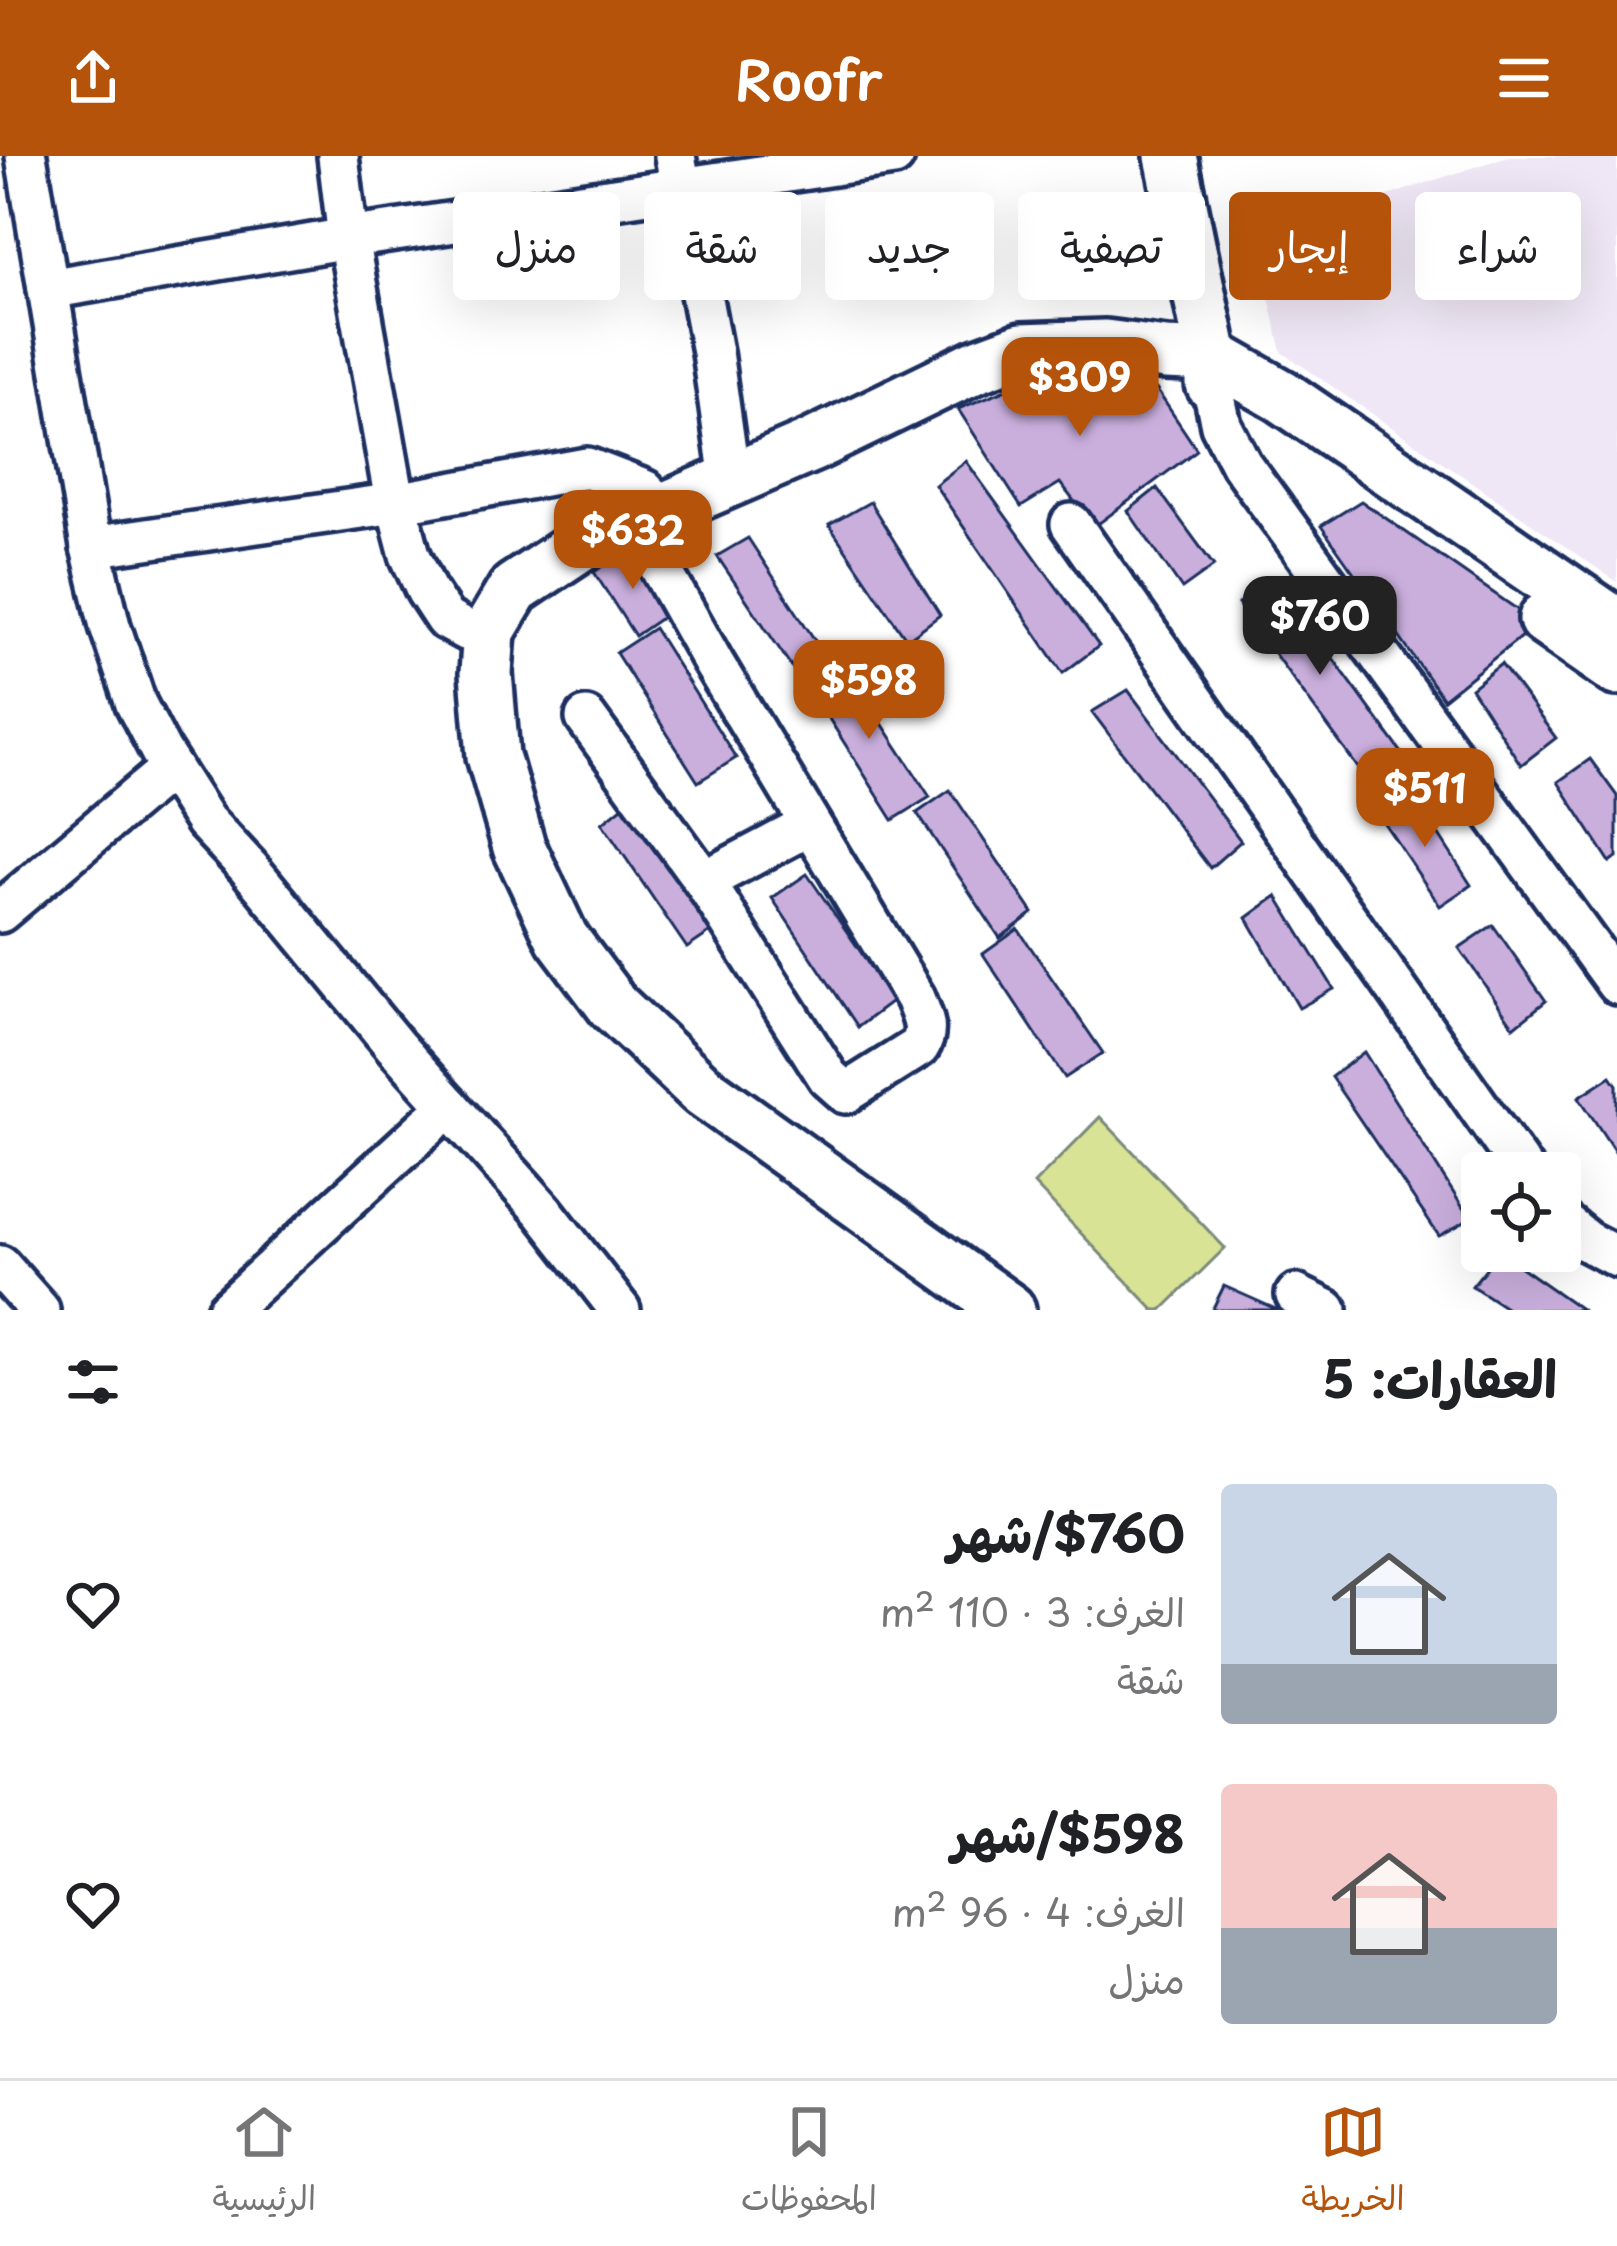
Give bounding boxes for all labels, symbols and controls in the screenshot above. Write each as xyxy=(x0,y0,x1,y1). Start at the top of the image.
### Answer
text: Roofr xyxy=(734,38,883,119)
icon: share xyxy=(60,45,126,111)
icon: menu xyxy=(1491,45,1557,111)
chip: منزل xyxy=(453,192,620,300)
chip: شقة xyxy=(644,192,801,300)
chip: جديد xyxy=(825,192,994,300)
chip: تصفية xyxy=(1018,192,1205,300)
chip: إيجار xyxy=(1229,192,1391,300)
chip: شراء xyxy=(1415,192,1581,300)
pin: $309 xyxy=(1009,337,1151,439)
text: $309 xyxy=(1029,346,1131,405)
pin: $632 xyxy=(562,490,704,592)
text: $632 xyxy=(581,499,685,558)
pin: $760 xyxy=(1249,576,1391,678)
text: $760 xyxy=(1270,585,1370,644)
pin: $598 xyxy=(798,640,940,742)
text: $598 xyxy=(820,649,918,708)
pin: $511 xyxy=(1354,748,1496,850)
text: $511 xyxy=(1383,757,1467,816)
map controls xyxy=(1461,1152,1581,1272)
button: locate xyxy=(1461,1152,1581,1272)
text: العقارات: 5 xyxy=(1322,1338,1557,1415)
icon: filters xyxy=(60,1349,126,1415)
text: $760/شهر xyxy=(948,1493,1185,1570)
icon: home xyxy=(1317,1532,1461,1676)
icon: heart xyxy=(60,1571,126,1637)
text: الغرف: 3 · 110 m² xyxy=(880,1581,1185,1640)
text: شقة xyxy=(1117,1648,1185,1707)
text: $598/شهر xyxy=(952,1793,1185,1870)
icon: home xyxy=(1317,1832,1461,1976)
icon: heart xyxy=(60,1871,126,1937)
text: الغرف: 4 · 96 m² xyxy=(891,1881,1185,1940)
text: منزل xyxy=(1108,1948,1185,2007)
tab: الرئيسية xyxy=(212,2099,316,2228)
tab: المحفوظات xyxy=(741,2099,877,2228)
tab: الخريطة xyxy=(1302,2099,1405,2228)

